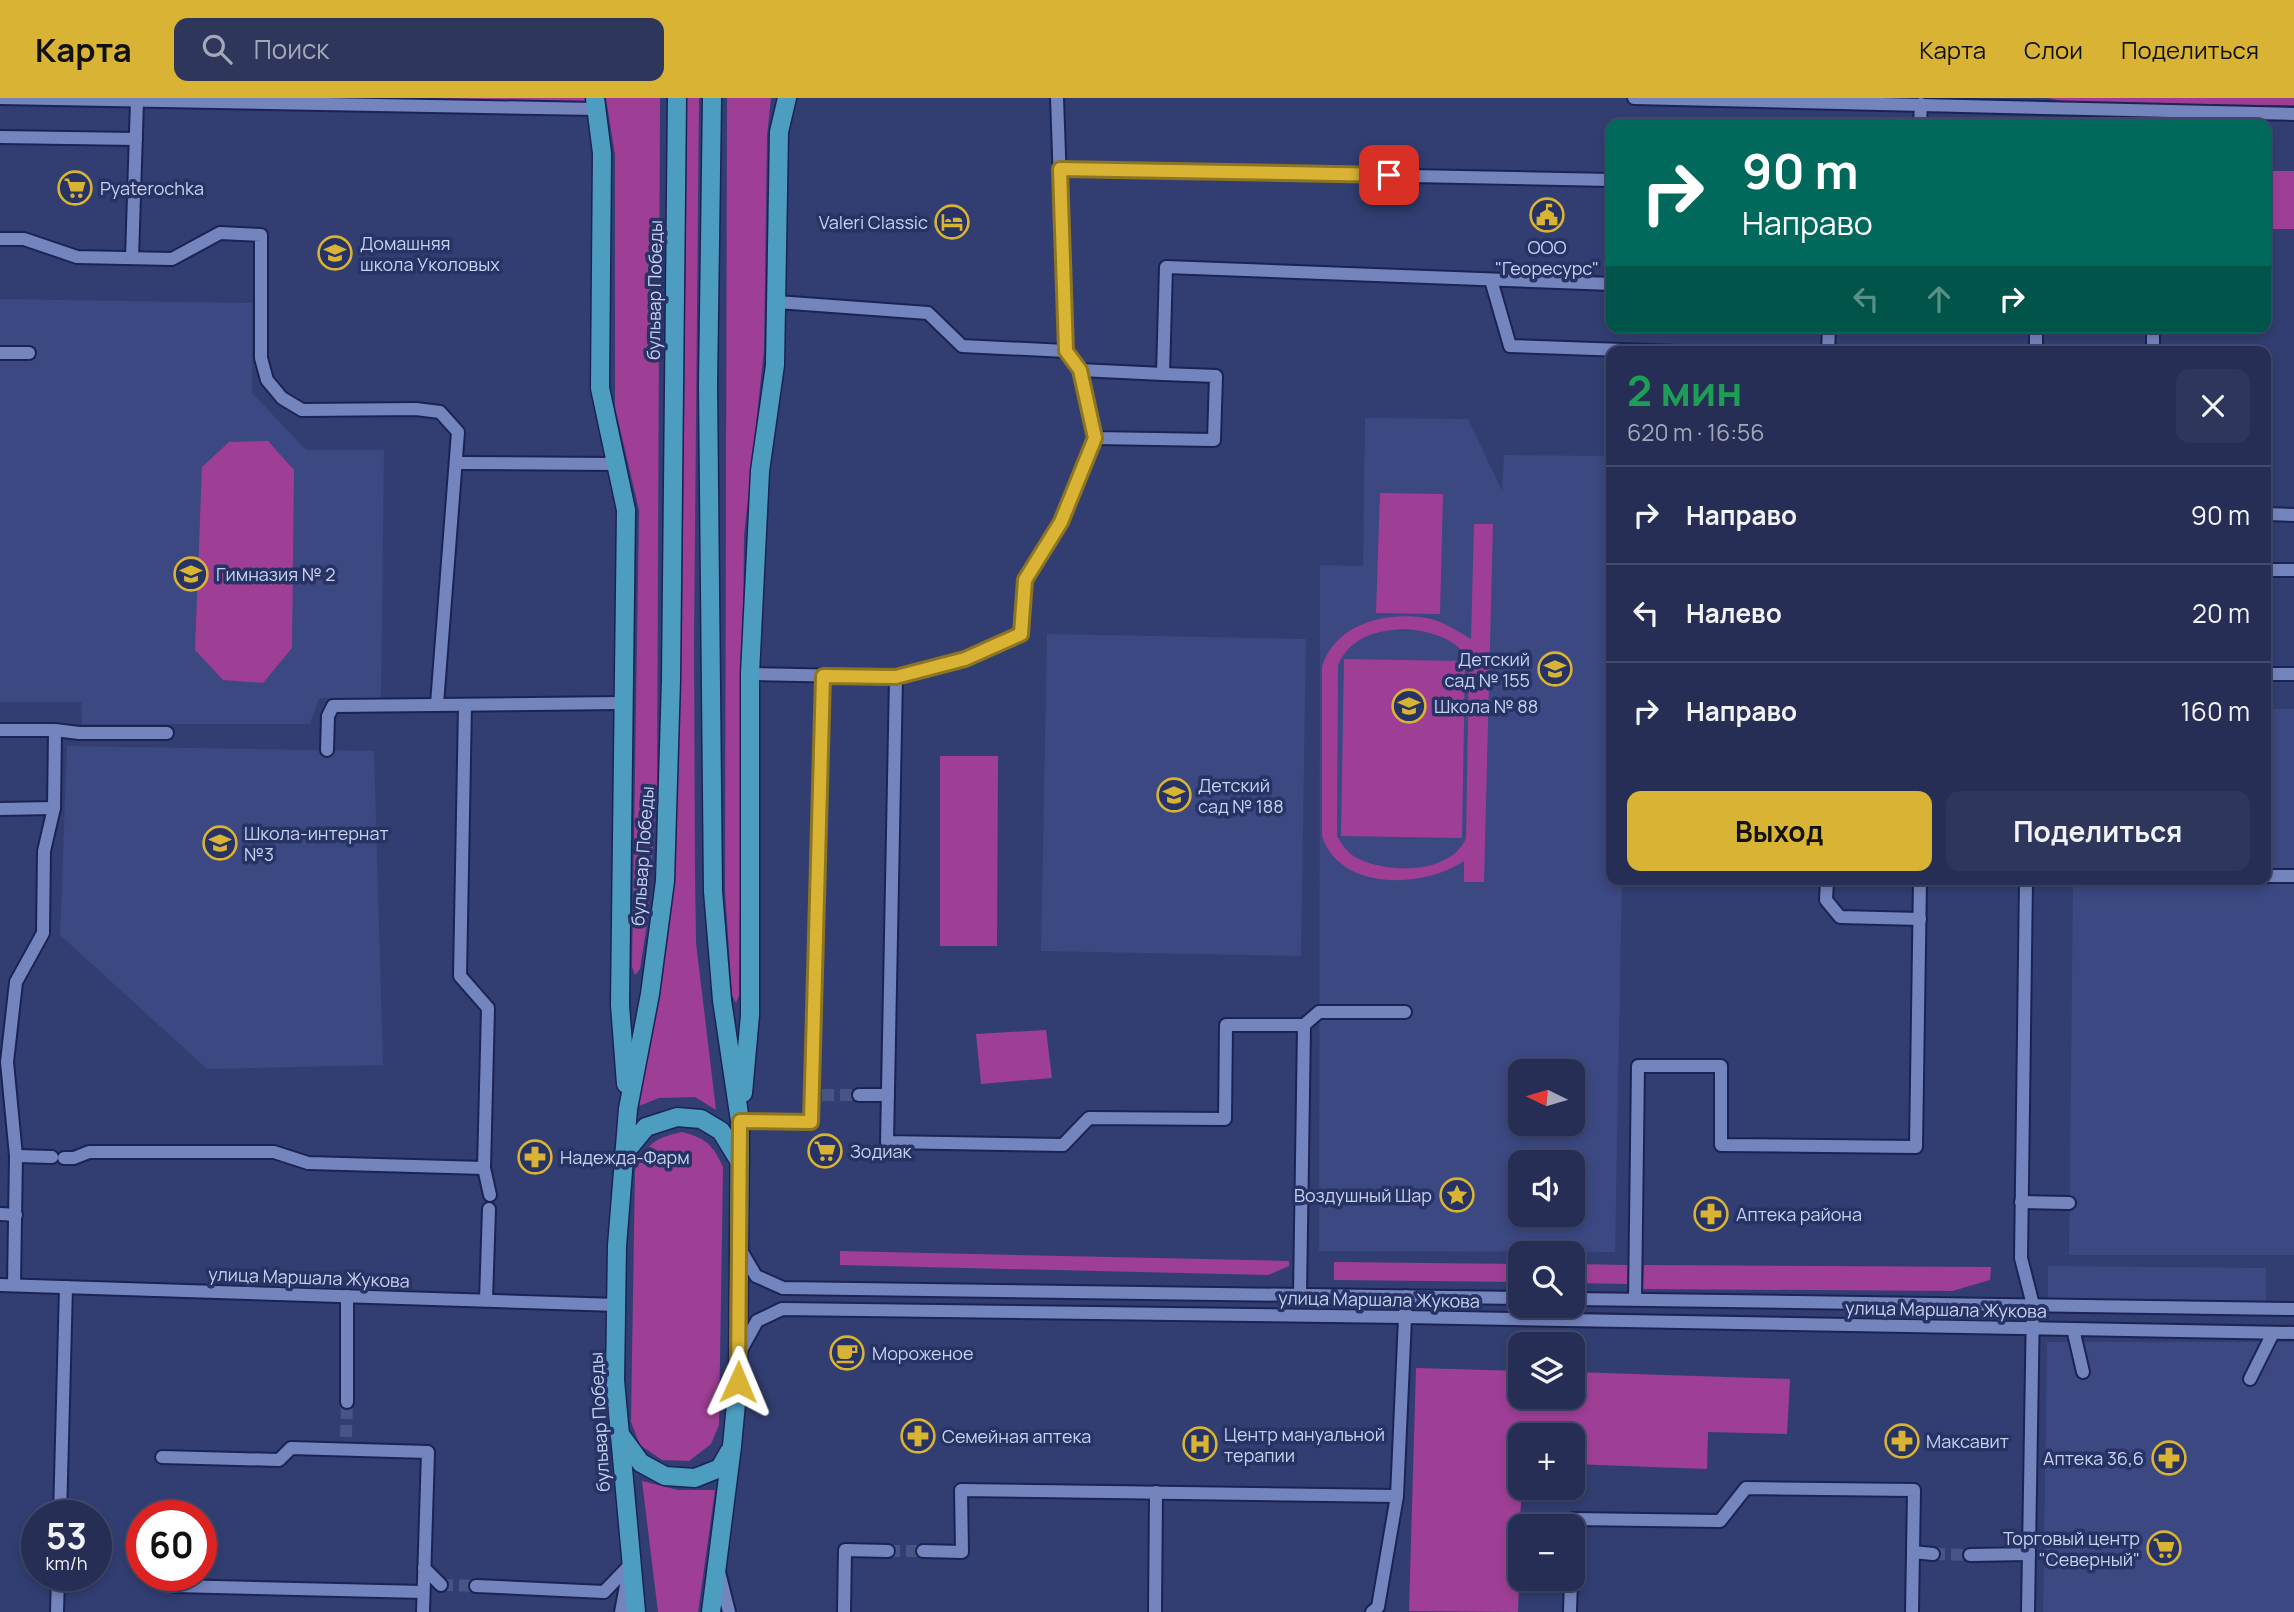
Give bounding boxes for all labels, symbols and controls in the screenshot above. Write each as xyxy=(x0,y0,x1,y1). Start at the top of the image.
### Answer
search box xyxy=(174,18,664,81)
text: Карта xyxy=(35,27,132,72)
icon: search xyxy=(198,30,236,68)
text: Поиск xyxy=(254,31,329,67)
text: Карта xyxy=(1919,33,1986,66)
text: Слои xyxy=(2024,33,2083,66)
text: Поделиться xyxy=(2121,33,2259,66)
text: 90 m xyxy=(1742,137,1859,204)
pin xyxy=(1359,145,1419,205)
icon: right xyxy=(1627,147,1718,238)
icon: arrive xyxy=(1370,156,1408,194)
supermarket icon: Pyaterochka xyxy=(56,169,94,207)
place label: Pyaterochka xyxy=(100,176,204,200)
public building icon: ООО "Георесурс" xyxy=(1528,196,1566,234)
text: Направо xyxy=(1742,201,1873,245)
hotel icon: Valeri Classic xyxy=(933,203,971,241)
place label: Valeri Classic xyxy=(819,210,928,234)
street label: бульвар Победы xyxy=(641,220,667,360)
place label: Домашняя школа Уколовых xyxy=(360,231,500,276)
school or university icon: Домашняя школа Уколовых xyxy=(316,234,354,272)
place label: ООО "Георесурс" xyxy=(1495,235,1599,280)
icon: left xyxy=(1847,280,1885,318)
icon: ahead xyxy=(1920,280,1958,318)
icon: right xyxy=(1993,280,2031,318)
text: 2 мин xyxy=(1627,361,1743,419)
button: close xyxy=(2176,369,2250,443)
text: 620 m · 16:56 xyxy=(1627,416,1765,448)
icon: right xyxy=(1627,496,1665,534)
text: Направо xyxy=(1686,497,1797,533)
text: 90 m xyxy=(2191,497,2250,533)
school or university icon: Гимназия № 2 xyxy=(172,555,210,593)
place label: Гимназия № 2 xyxy=(216,562,336,586)
icon: left xyxy=(1627,594,1665,632)
text: Налево xyxy=(1686,595,1782,631)
text: 20 m xyxy=(2192,595,2250,631)
place label: Детский сад № 155 xyxy=(1444,647,1530,692)
school or university icon: Детский сад № 155 xyxy=(1536,650,1574,688)
school or university icon: Школа № 88 xyxy=(1390,687,1428,725)
icon: right xyxy=(1627,692,1665,730)
text: Направо xyxy=(1686,693,1797,729)
text: 160 m xyxy=(2181,693,2250,729)
place label: Школа № 88 xyxy=(1434,694,1538,718)
place label: Детский сад № 188 xyxy=(1198,773,1284,818)
school or university icon: Детский сад № 188 xyxy=(1155,776,1193,814)
street label: бульвар Победы xyxy=(625,785,659,927)
button: Выход xyxy=(1627,791,1932,871)
button: Поделиться xyxy=(1946,791,2250,871)
place label: Школа-интернат №3 xyxy=(244,821,389,866)
school or university icon: Школа-интернат №3 xyxy=(201,824,239,862)
north arrow xyxy=(1508,1059,1586,1136)
map controls xyxy=(1508,1059,1585,1591)
supermarket icon: Зодиак xyxy=(806,1132,844,1170)
pharmacy icon: Надежда-Фарм xyxy=(516,1138,554,1176)
place label: Зодиак xyxy=(850,1139,912,1163)
place label: Надежда-Фарм xyxy=(560,1145,690,1169)
button: sound xyxy=(1508,1150,1585,1227)
place icon: Воздушный Шар xyxy=(1438,1176,1476,1214)
place label: Воздушный Шар xyxy=(1294,1183,1432,1207)
pharmacy icon: Аптека района xyxy=(1692,1195,1730,1233)
place label: Аптека района xyxy=(1736,1202,1862,1226)
button: search xyxy=(1508,1241,1585,1318)
street label: улица Маршала Жукова xyxy=(208,1261,410,1293)
street label: улица Маршала Жукова xyxy=(1278,1285,1480,1313)
street label: улица Маршала Жукова xyxy=(1845,1295,2047,1323)
button: layers xyxy=(1508,1332,1585,1409)
cafe icon: Мороженое xyxy=(828,1334,866,1372)
place label: Мороженое xyxy=(872,1341,973,1365)
position arrow xyxy=(701,1345,775,1419)
street label: бульвар Победы xyxy=(583,1352,615,1492)
pharmacy icon: Семейная аптека xyxy=(899,1417,937,1455)
place label: Центр мануальной терапии xyxy=(1224,1422,1385,1467)
pharmacy icon: Максавит xyxy=(1883,1422,1921,1460)
button: + xyxy=(1508,1423,1585,1500)
place label: Семейная аптека xyxy=(942,1424,1091,1448)
hospital icon: Центр мануальной терапии xyxy=(1181,1425,1219,1463)
place label: Максавит xyxy=(1926,1429,2009,1453)
pharmacy icon: Аптека 36,6 xyxy=(2150,1439,2188,1477)
place label: Аптека 36,6 xyxy=(2043,1446,2144,1470)
speed limit sign: 60 xyxy=(126,1500,217,1591)
text: 53 xyxy=(46,1512,87,1560)
button: − xyxy=(1508,1514,1585,1591)
place label: Торговый центр "Северный" xyxy=(2003,1526,2140,1571)
supermarket icon: Торговый центр "Северный" xyxy=(2145,1529,2183,1567)
text: km/h xyxy=(46,1551,87,1575)

